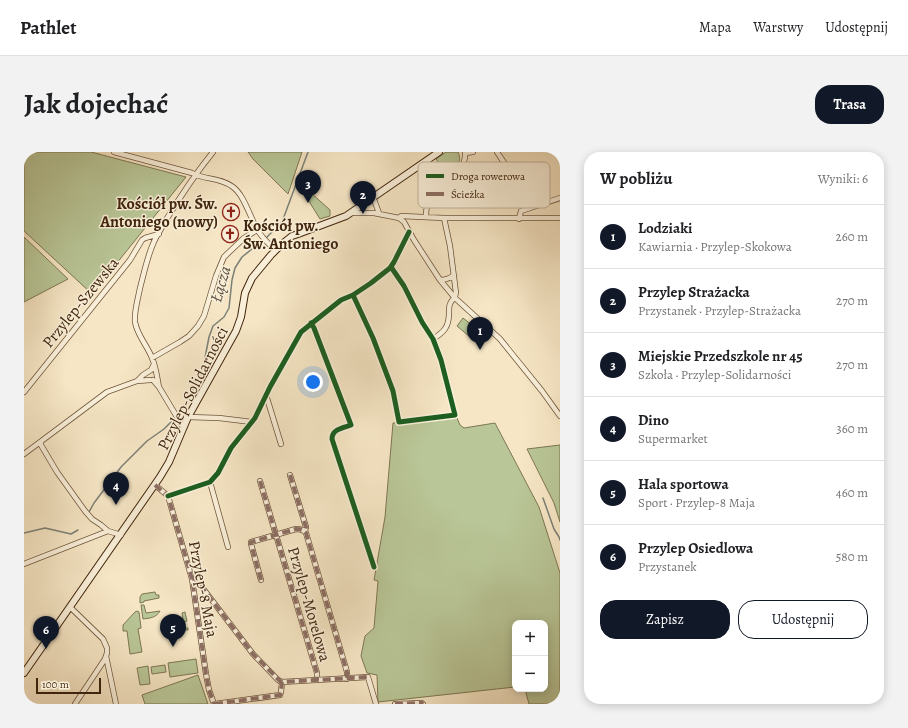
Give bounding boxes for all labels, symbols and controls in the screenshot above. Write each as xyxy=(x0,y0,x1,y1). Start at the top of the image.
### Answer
text: Pathlet xyxy=(20,15,76,41)
text: Mapa xyxy=(699,18,731,37)
text: Warstwy xyxy=(753,18,803,37)
text: Udostępnij xyxy=(825,18,888,37)
text: Jak dojechać xyxy=(24,85,168,123)
button: Trasa xyxy=(815,85,884,124)
legend xyxy=(418,162,550,208)
text: W pobliżu xyxy=(600,167,672,190)
text: Droga rowerowa xyxy=(451,169,526,184)
pin: 3 xyxy=(295,170,321,203)
text: Wyniki: 6 xyxy=(818,170,868,187)
pin: 2 xyxy=(350,181,376,214)
text: Ścieżka xyxy=(451,187,486,202)
place label: Kościół pw. Św. Antoniego (nowy) xyxy=(99,193,218,233)
church icon: Kościół pw. Św. Antoniego (nowy) xyxy=(221,202,241,222)
place label: Kościół pw. Św. Antoniego xyxy=(243,215,338,255)
text: Lodziaki xyxy=(638,218,692,238)
church icon: Kościół pw. Św. Antoniego xyxy=(220,224,240,244)
text: 1 xyxy=(611,228,615,245)
text: 260 m xyxy=(835,228,868,245)
text: Kawiarnia · Przylep-Skokowa xyxy=(638,238,792,255)
street label: Przylep-Szewska xyxy=(37,252,124,353)
water label: Łącza xyxy=(204,263,237,305)
text: Przylep Strażacka xyxy=(638,282,750,302)
text: 2 xyxy=(610,292,616,309)
text: 270 m xyxy=(836,292,868,309)
text: Przystanek · Przylep-Strażacka xyxy=(638,302,801,319)
pin: 1 xyxy=(467,317,493,350)
street label: Przylep-Solidarności xyxy=(152,323,234,454)
text: Miejskie Przedszkole nr 45 xyxy=(638,346,803,366)
text: 3 xyxy=(610,356,616,373)
text: 270 m xyxy=(836,356,868,373)
text: Szkoła · Przylep-Solidarności xyxy=(638,366,791,383)
your location xyxy=(303,372,323,392)
text: Dino xyxy=(638,410,669,430)
text: 4 xyxy=(610,420,616,437)
text: 360 m xyxy=(836,420,868,437)
text: Supermarket xyxy=(638,430,708,447)
pin: 4 xyxy=(103,472,129,505)
text: Hala sportowa xyxy=(638,474,729,494)
text: 5 xyxy=(610,484,616,501)
text: 460 m xyxy=(836,484,868,501)
text: Sport · Przylep-8 Maja xyxy=(638,494,755,511)
text: Przylep Osiedlowa xyxy=(638,538,753,558)
street label: Przylep-8 Maja xyxy=(183,539,223,640)
street label: Przylep-Morelowa xyxy=(282,544,336,665)
text: 6 xyxy=(610,548,616,565)
text: 580 m xyxy=(836,548,868,565)
text: Przystanek xyxy=(638,558,697,575)
button: Zapisz xyxy=(600,600,730,639)
button: Udostępnij xyxy=(738,600,868,639)
pin: 5 xyxy=(160,614,186,647)
pin: 6 xyxy=(33,616,59,649)
map controls xyxy=(512,620,548,692)
button: + xyxy=(512,620,548,656)
button: − xyxy=(512,656,548,692)
scale bar xyxy=(36,676,101,695)
text: 100 m xyxy=(42,677,69,692)

